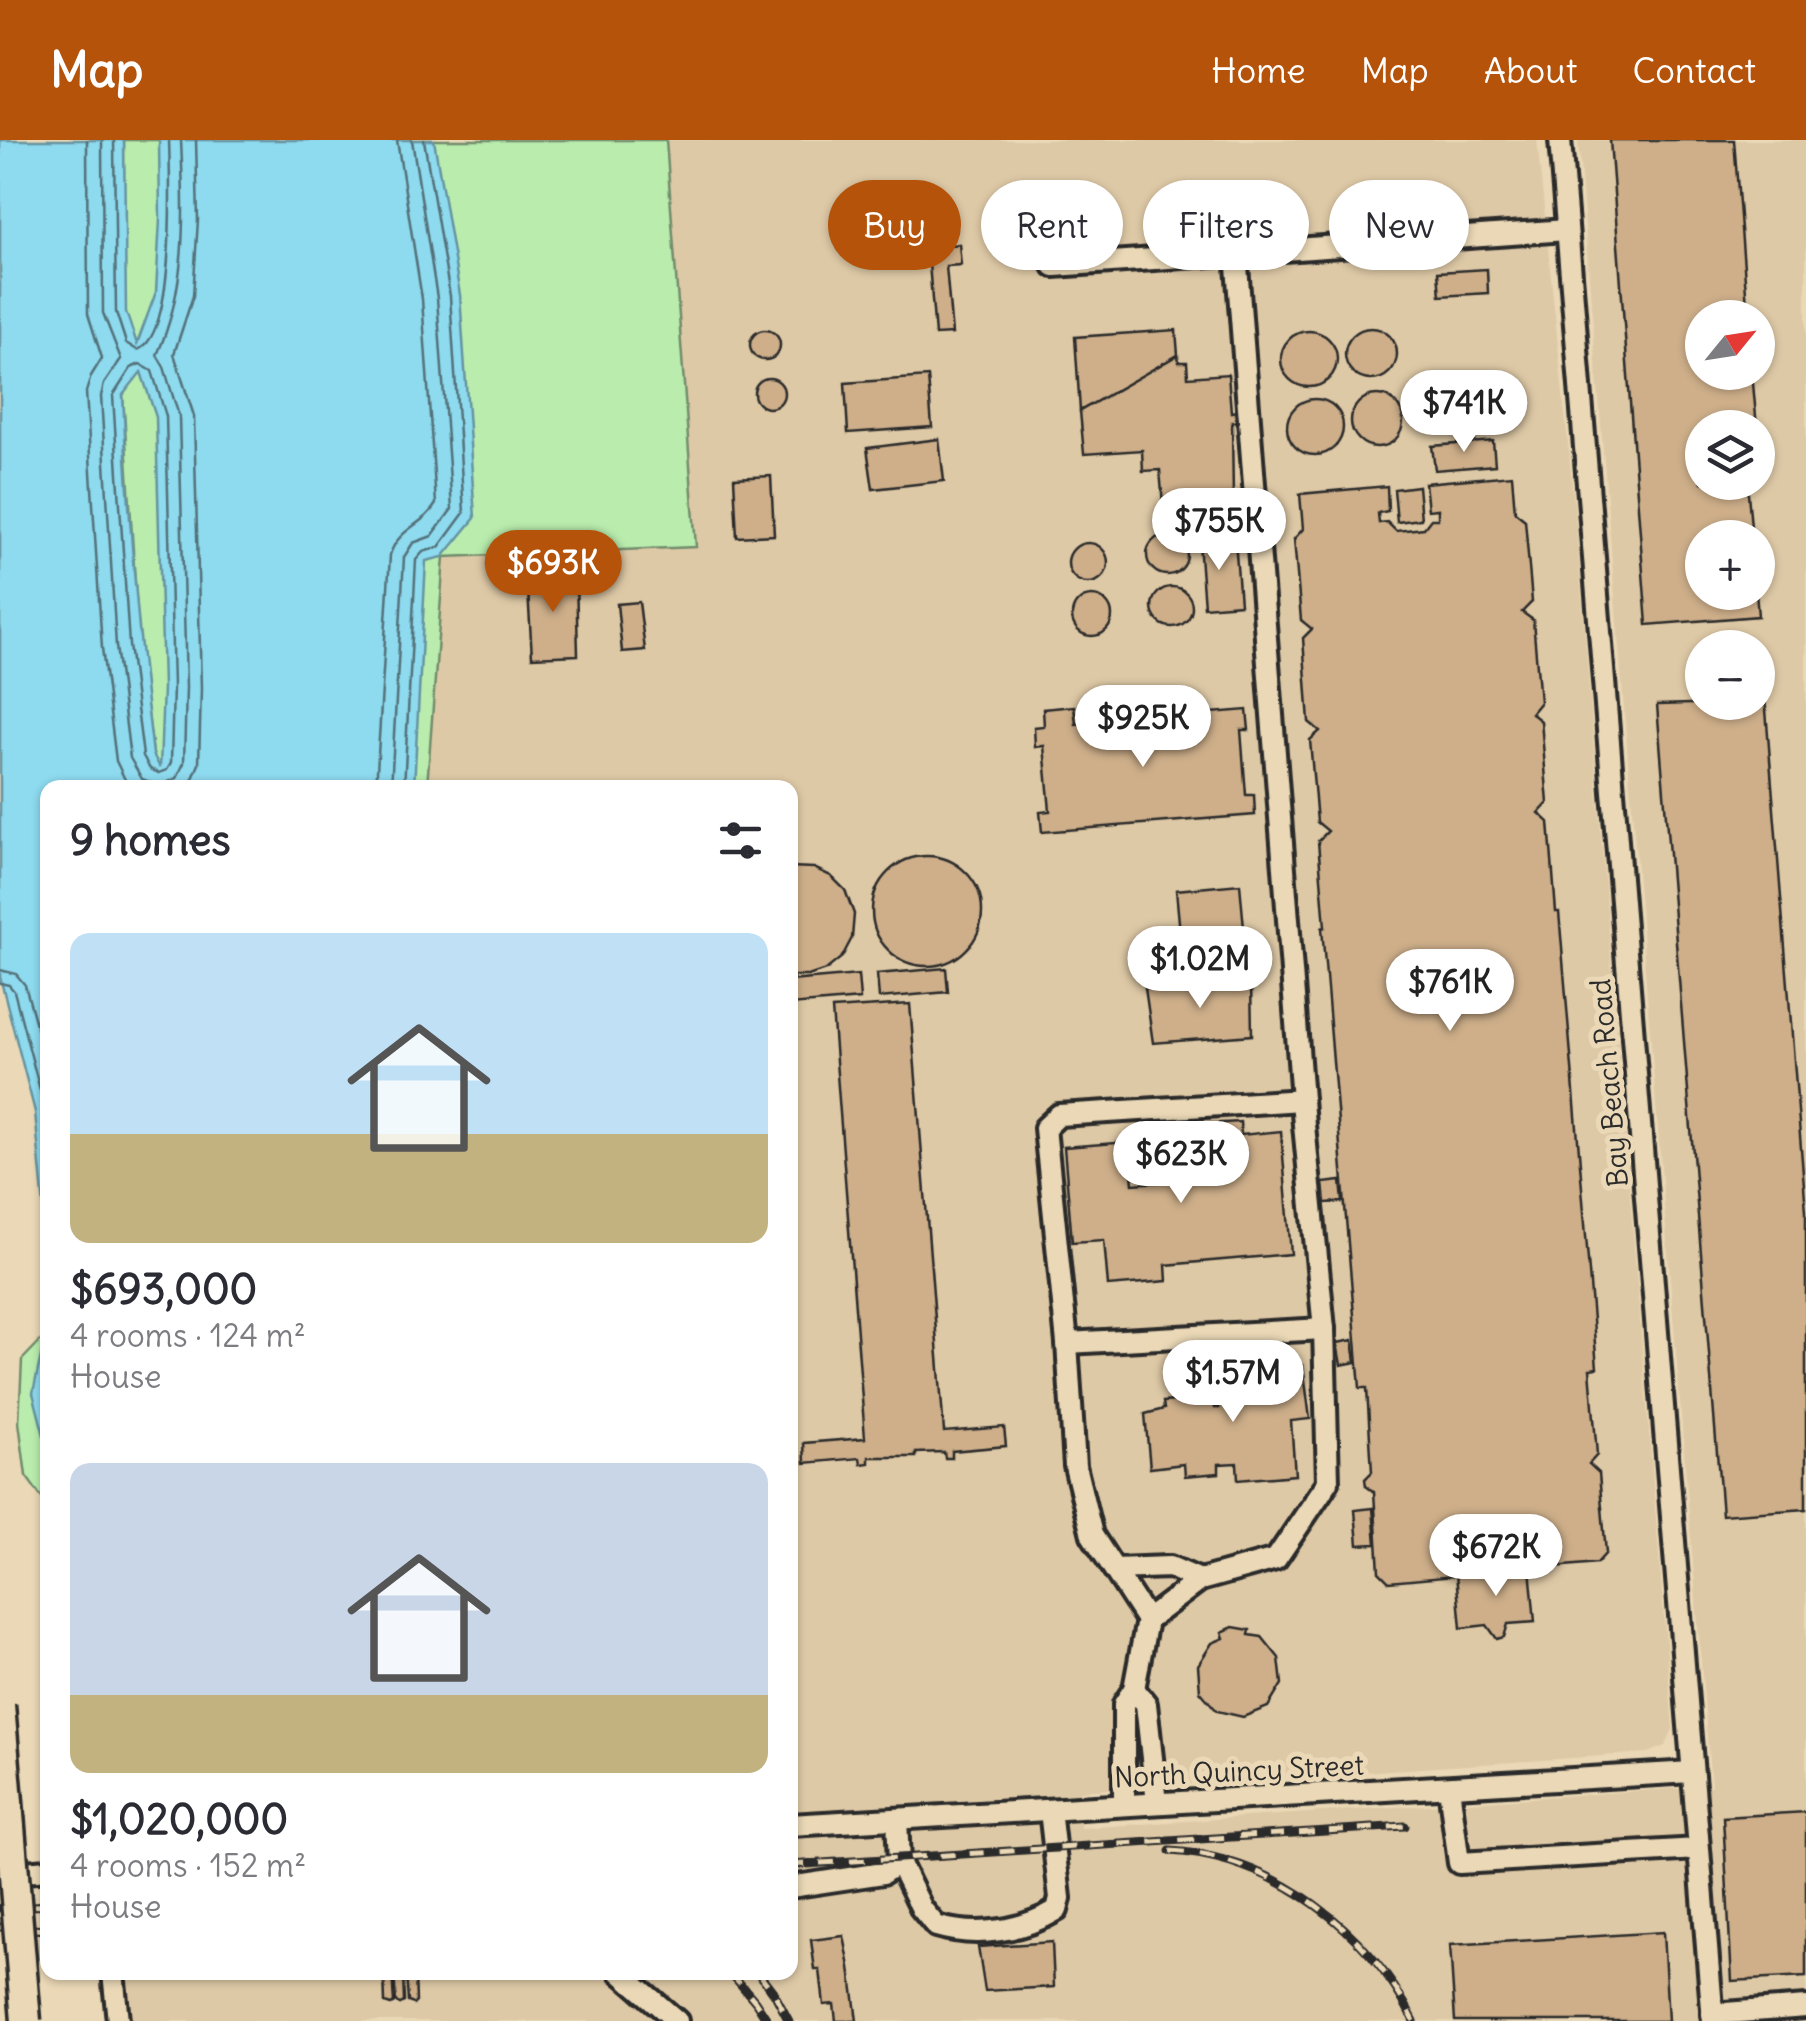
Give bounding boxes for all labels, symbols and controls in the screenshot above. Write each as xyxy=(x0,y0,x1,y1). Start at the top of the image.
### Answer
text: Map xyxy=(50,40,143,100)
text: Home xyxy=(1211,48,1306,92)
text: Map xyxy=(1361,48,1429,92)
text: About xyxy=(1484,48,1577,92)
text: Contact xyxy=(1632,48,1756,92)
chip: Buy xyxy=(828,180,961,270)
chip: Rent xyxy=(981,180,1123,270)
chip: Filters xyxy=(1143,180,1309,270)
chip: New xyxy=(1329,180,1469,270)
north arrow xyxy=(1685,300,1775,390)
map controls xyxy=(1685,300,1775,720)
pin: $741K xyxy=(1394,370,1534,455)
text: $741K xyxy=(1422,382,1506,423)
button: layers xyxy=(1685,410,1775,500)
pin: $755K xyxy=(1149,488,1289,573)
text: $755K xyxy=(1174,500,1264,541)
button: + xyxy=(1685,520,1775,610)
pin: $693K xyxy=(483,530,623,615)
text: $693K xyxy=(507,542,599,583)
button: − xyxy=(1685,630,1775,720)
pin: $925K xyxy=(1073,685,1213,770)
text: $925K xyxy=(1097,697,1189,738)
icon: filters xyxy=(713,813,768,868)
text: 9 homes xyxy=(70,814,231,866)
pin: $1.02M xyxy=(1119,926,1281,1011)
text: $1.02M xyxy=(1149,938,1251,979)
pin: $761K xyxy=(1380,949,1520,1034)
text: $761K xyxy=(1408,961,1492,1002)
street label: Bay Beach Road xyxy=(1582,977,1636,1189)
icon: home xyxy=(329,998,509,1178)
pin: $623K xyxy=(1111,1121,1251,1206)
text: $623K xyxy=(1135,1133,1227,1174)
text: $693,000 xyxy=(70,1263,257,1315)
text: 4 rooms · 124 m² xyxy=(70,1315,306,1356)
pin: $1.57M xyxy=(1152,1340,1314,1425)
text: $1.57M xyxy=(1185,1352,1281,1393)
text: House xyxy=(70,1356,161,1397)
pin: $672K xyxy=(1426,1514,1566,1599)
text: $672K xyxy=(1451,1526,1541,1567)
icon: home xyxy=(329,1528,509,1708)
street label: North Quincy Street xyxy=(1113,1746,1365,1796)
text: $1,020,000 xyxy=(70,1793,288,1845)
text: 4 rooms · 152 m² xyxy=(70,1845,306,1886)
text: House xyxy=(70,1886,161,1927)

